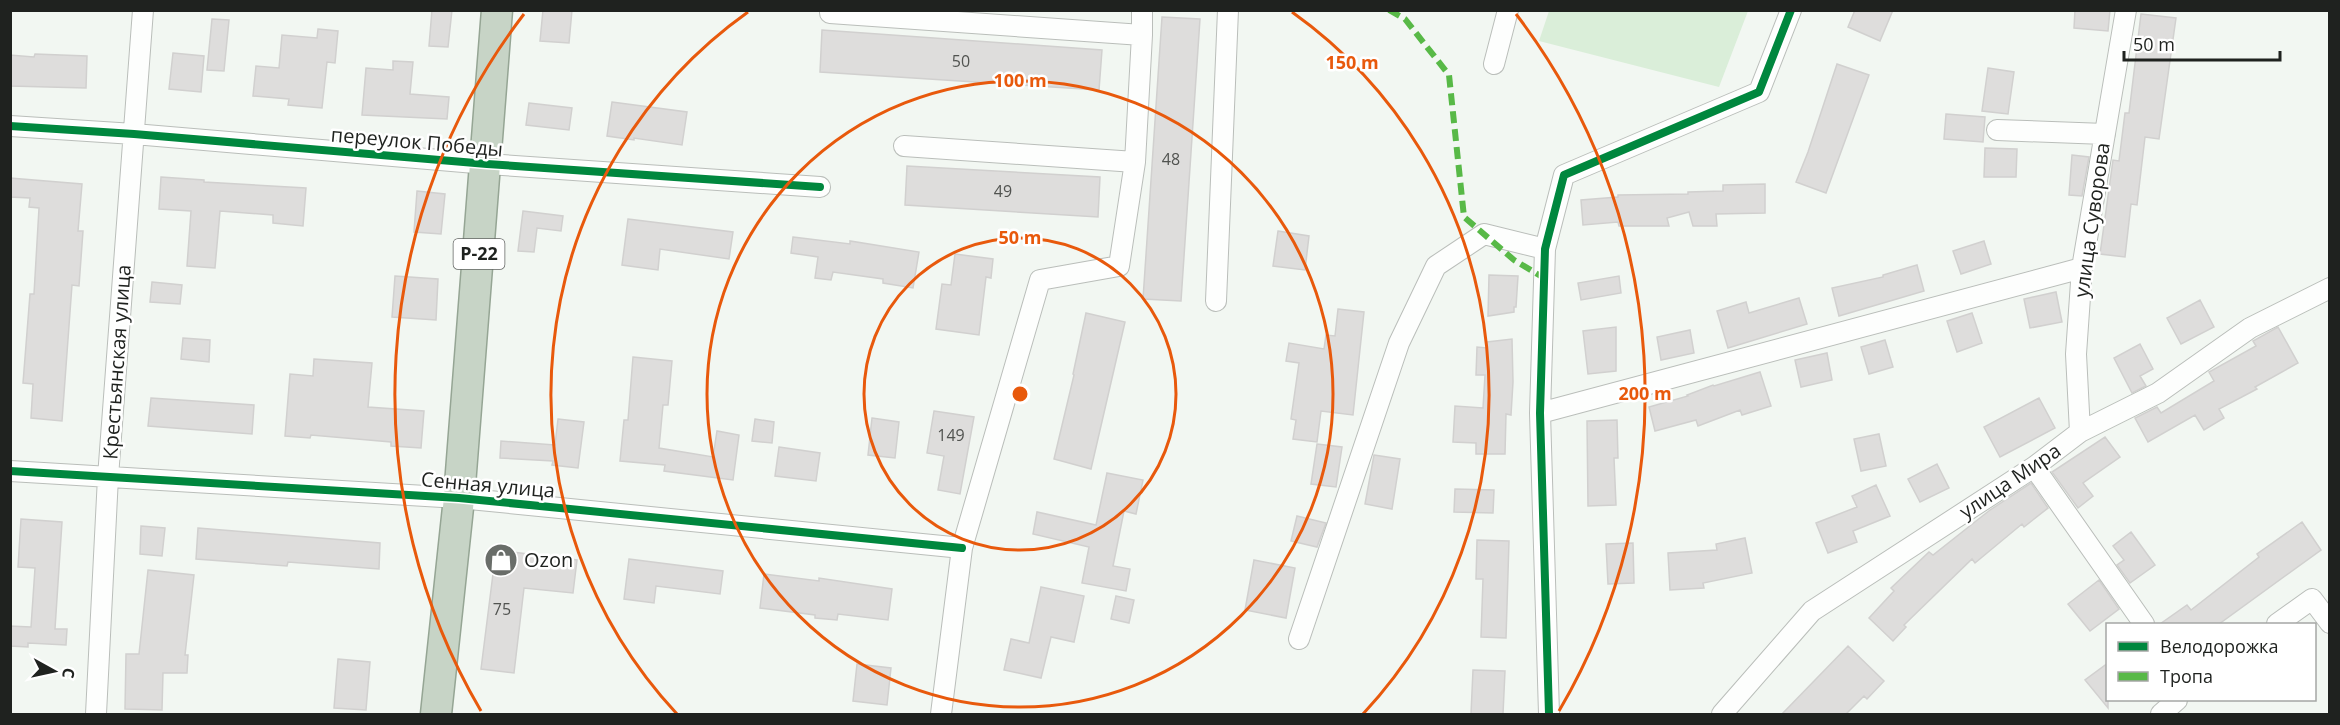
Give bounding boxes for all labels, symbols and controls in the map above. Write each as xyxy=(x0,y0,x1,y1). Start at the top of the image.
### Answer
scale bar xyxy=(2124,24,2280,62)
text: 50 m xyxy=(2133,32,2175,56)
house number: 50 xyxy=(952,50,970,72)
text: 150 m xyxy=(1325,50,1379,74)
text: 100 m xyxy=(993,68,1047,92)
street label: переулок Победы xyxy=(330,121,504,162)
street label: улица Суворова xyxy=(2067,141,2116,299)
house number: 48 xyxy=(1162,148,1180,170)
house number: 49 xyxy=(994,180,1012,202)
text: 50 m xyxy=(999,225,1041,249)
road number: Р-22 xyxy=(454,239,504,269)
street label: Крестьянская улица xyxy=(96,264,137,460)
text: 200 m xyxy=(1618,381,1672,405)
centre of rings xyxy=(1010,384,1030,404)
house number: 149 xyxy=(937,424,965,446)
street label: улица Мира xyxy=(1954,437,2066,525)
street label: Сенная улица xyxy=(420,465,556,504)
shop icon: Ozon xyxy=(483,542,519,578)
place label: Ozon xyxy=(524,546,573,573)
house number: 75 xyxy=(493,598,511,620)
legend xyxy=(2106,623,2316,701)
text: Велодорожка xyxy=(2160,634,2278,658)
north arrow xyxy=(24,641,84,701)
text: Тропа xyxy=(2160,664,2213,688)
text: С xyxy=(57,667,80,680)

